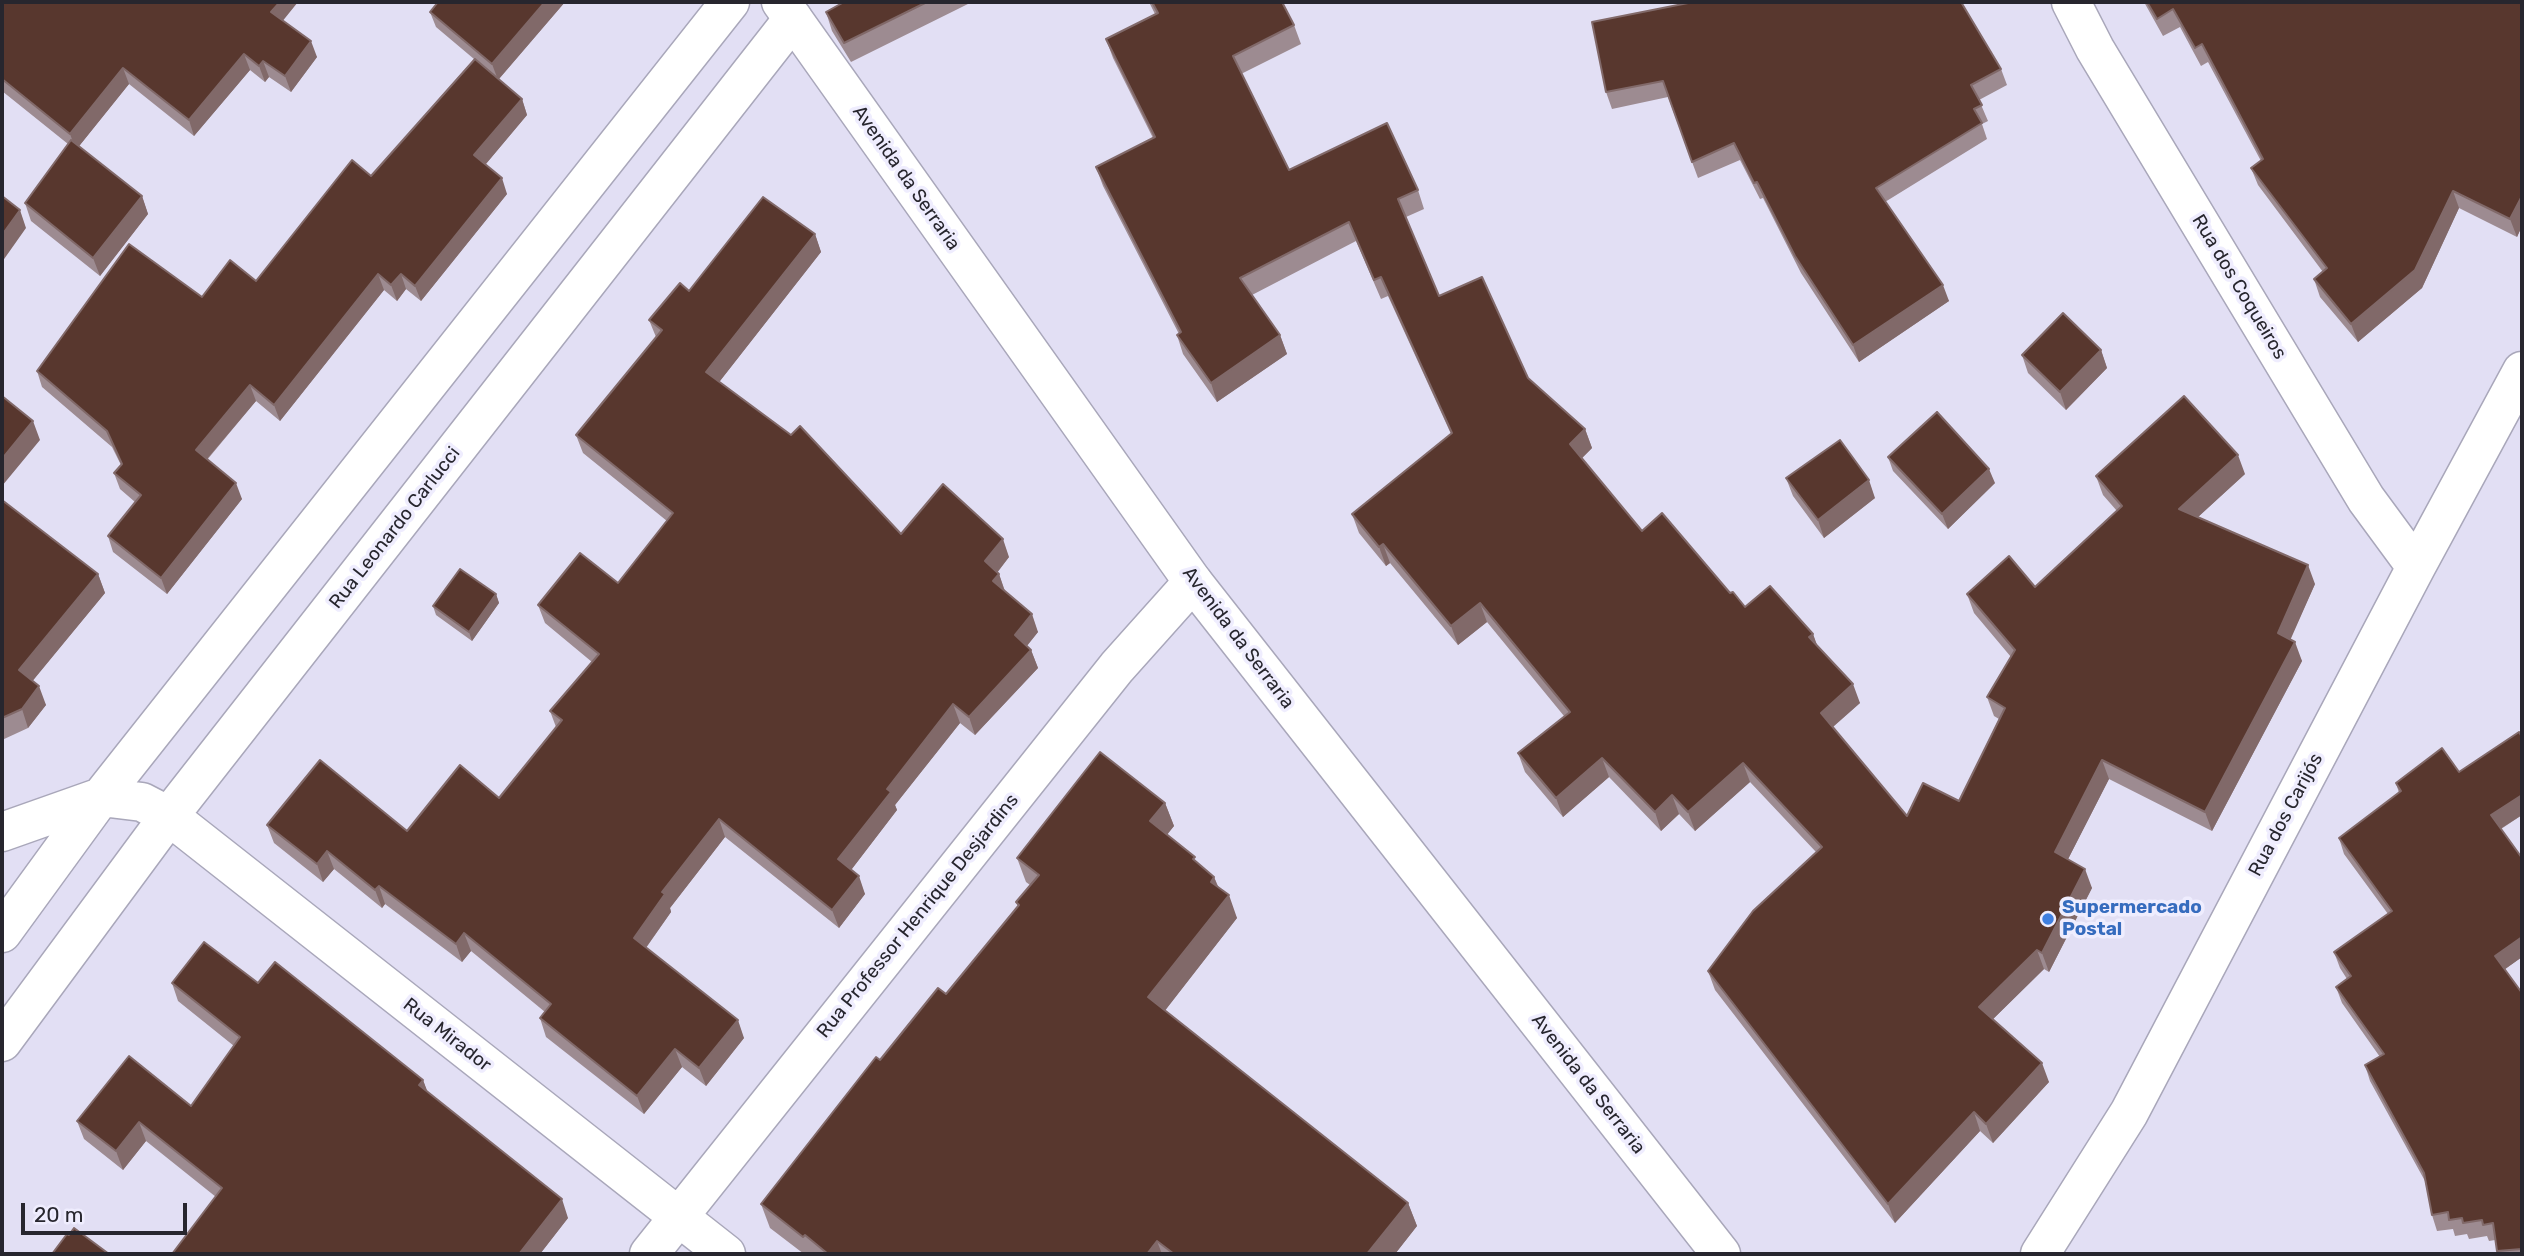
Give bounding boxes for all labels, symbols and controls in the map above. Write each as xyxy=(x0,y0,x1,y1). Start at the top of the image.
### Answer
street label: Avenida da Serraria xyxy=(847,101,965,255)
street label: Rua dos Coqueiros xyxy=(2187,211,2291,363)
street label: Rua Leonardo Carlucci xyxy=(325,443,465,613)
street label: Avenida da Serraria xyxy=(1177,563,1299,713)
street label: Rua dos Carijós xyxy=(2244,750,2328,880)
street label: Rua Professor Henrique Desjardins xyxy=(812,789,1024,1043)
place label: Supermercado Postal xyxy=(2062,897,2202,941)
marker: Supermercado Postal xyxy=(2040,911,2056,927)
street label: Rua Mirador xyxy=(398,993,496,1077)
street label: Avenida da Serraria xyxy=(1526,1009,1650,1159)
scale bar xyxy=(24,1190,191,1234)
text: 20 m xyxy=(34,1202,83,1227)

